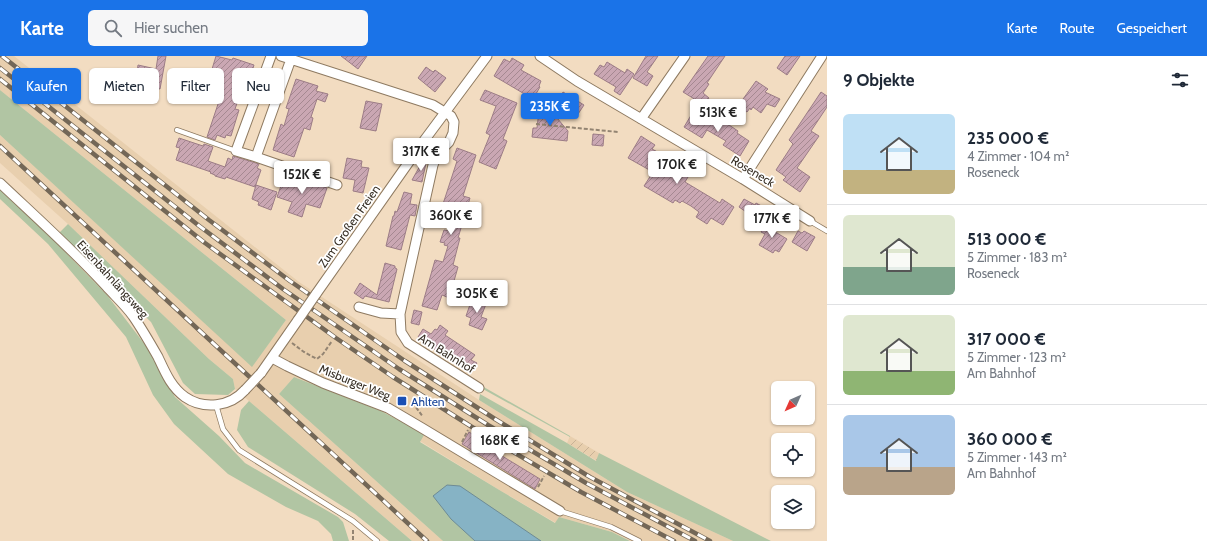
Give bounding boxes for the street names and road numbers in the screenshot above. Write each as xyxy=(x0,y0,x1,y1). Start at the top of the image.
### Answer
street label: Roseneck xyxy=(728,152,778,190)
street label: Zum Großen Freien xyxy=(315,182,383,270)
street label: Eisenbahnlängsweg xyxy=(74,237,153,322)
street label: Am Bahnhof xyxy=(416,330,478,376)
street label: Misburger Weg xyxy=(317,361,394,403)

